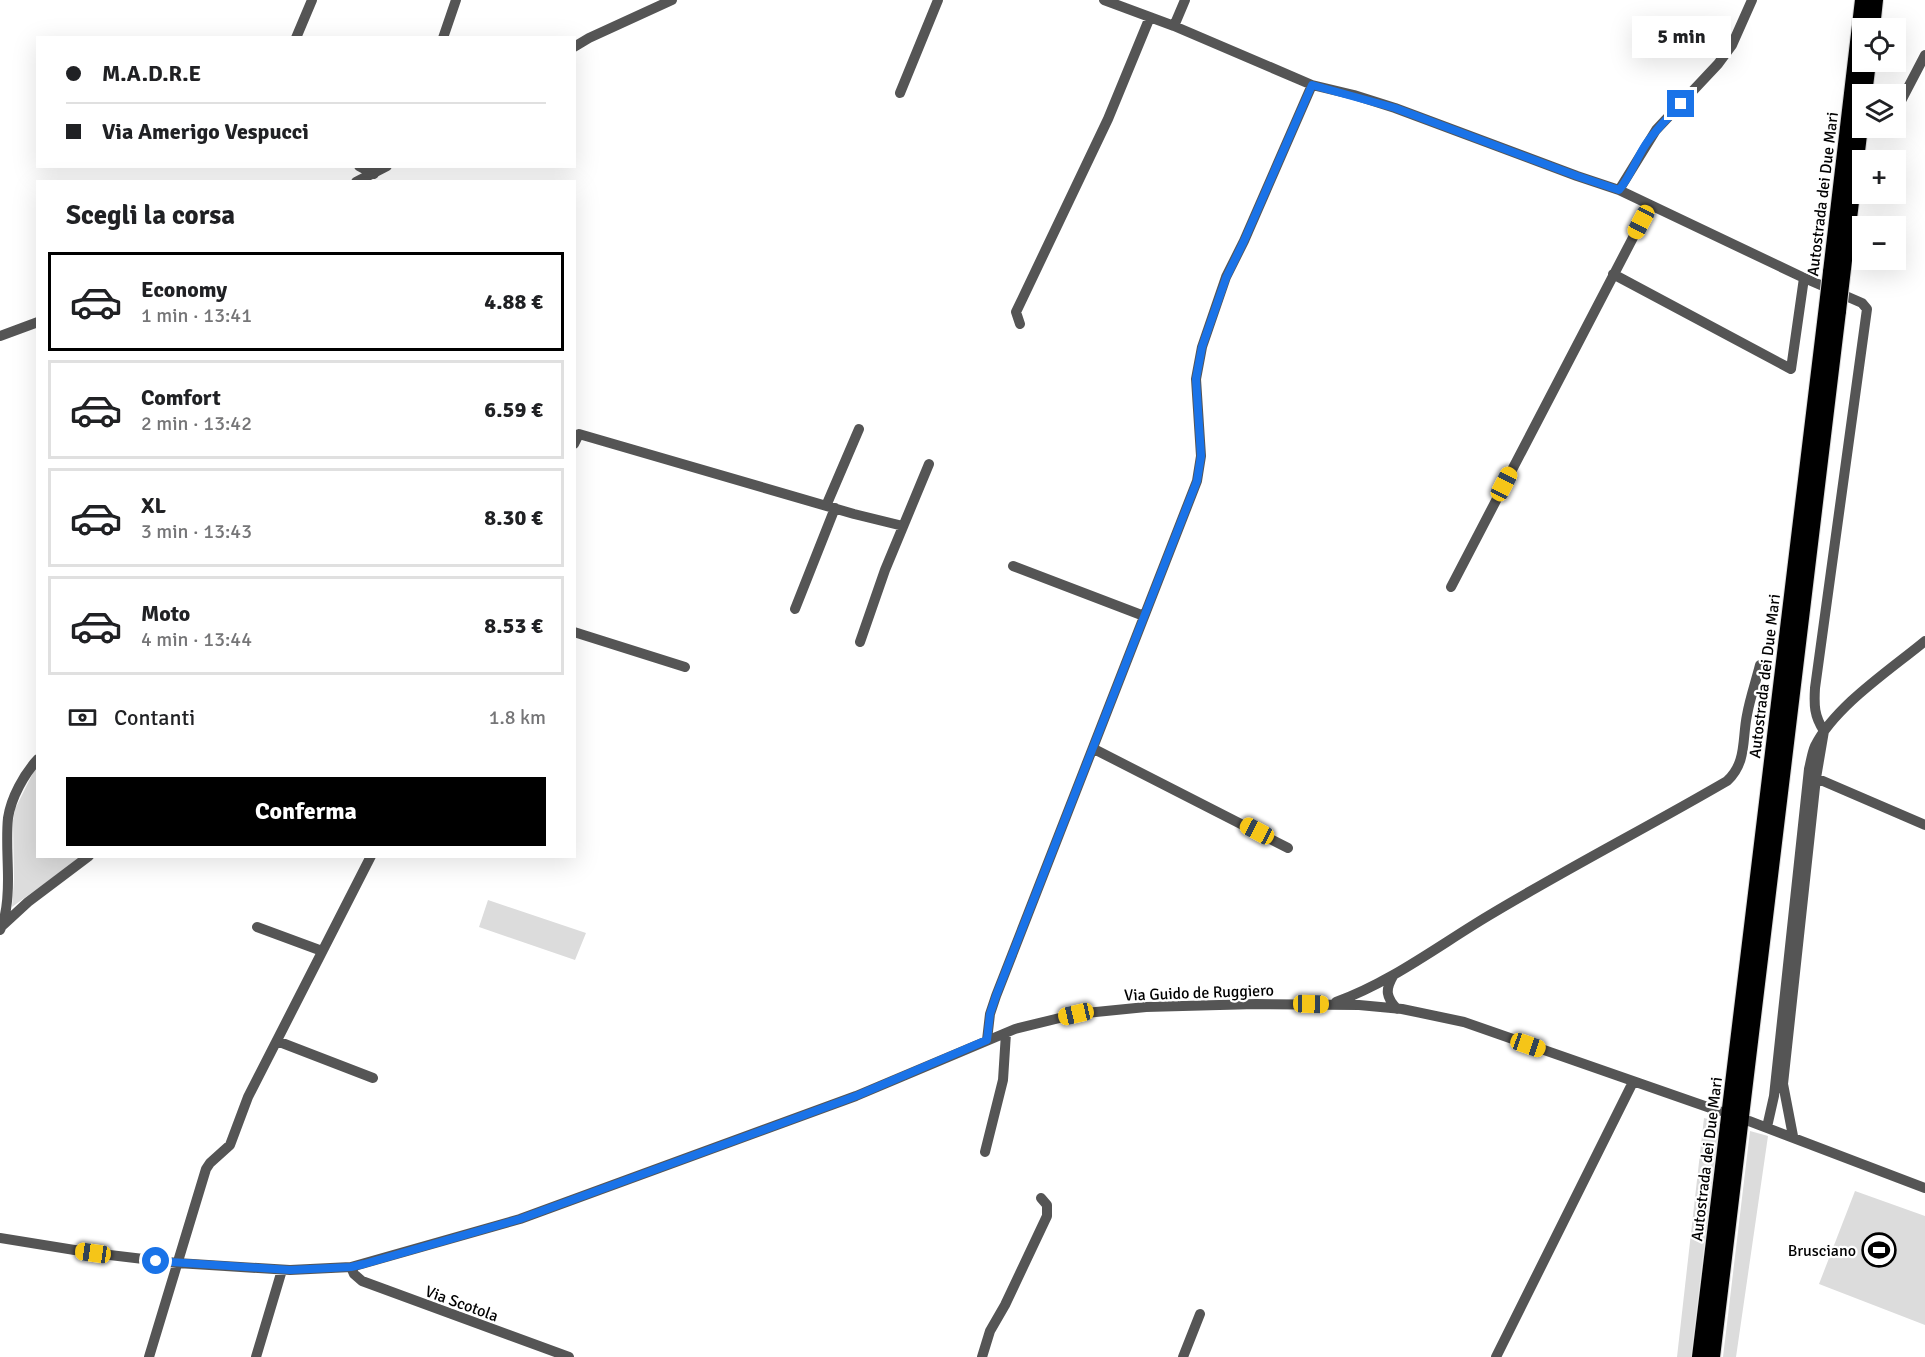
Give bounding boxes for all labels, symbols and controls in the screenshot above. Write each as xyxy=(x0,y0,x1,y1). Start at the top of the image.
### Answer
callout: 5 min xyxy=(1632,17,1730,59)
map controls xyxy=(1852,18,1906,270)
button: locate xyxy=(1852,18,1906,72)
text: 5 min xyxy=(1657,24,1706,49)
text: M.A.D.R.E xyxy=(102,60,201,87)
button: layers xyxy=(1852,84,1906,138)
route end xyxy=(1667,90,1694,117)
street label: Autostrada dei Due Mari xyxy=(1803,111,1843,277)
text: Via Amerigo Vespucci xyxy=(102,118,309,145)
button: + xyxy=(1852,150,1906,204)
text: Scegli la corsa xyxy=(66,199,235,232)
car xyxy=(1625,202,1657,242)
button: − xyxy=(1852,216,1906,270)
icon: car xyxy=(69,275,123,329)
text: Economy xyxy=(141,276,227,303)
text: 4.88 € xyxy=(484,288,543,315)
text: 1 min · 13:41 xyxy=(141,303,252,328)
icon: car xyxy=(69,383,123,437)
text: Comfort xyxy=(141,384,221,411)
text: 6.59 € xyxy=(484,396,543,423)
text: 2 min · 13:42 xyxy=(141,411,252,436)
car xyxy=(1488,464,1520,504)
icon: car xyxy=(69,491,123,545)
text: XL xyxy=(141,492,166,519)
text: 8.30 € xyxy=(484,504,543,531)
text: 3 min · 13:43 xyxy=(141,519,252,544)
street label: Autostrada dei Due Mari xyxy=(1745,593,1785,759)
icon: car xyxy=(69,599,123,653)
text: Moto xyxy=(141,600,190,627)
text: 8.53 € xyxy=(484,612,543,639)
text: 4 min · 13:44 xyxy=(141,627,252,652)
icon: cash xyxy=(66,701,99,734)
text: Contanti xyxy=(114,704,195,731)
text: 1.8 km xyxy=(489,705,546,730)
button: Conferma xyxy=(66,777,546,846)
car xyxy=(1237,815,1277,847)
street label: Via Guido de Ruggiero xyxy=(1124,980,1274,1006)
car xyxy=(1293,995,1329,1013)
car xyxy=(1056,1001,1096,1027)
car xyxy=(1508,1031,1548,1059)
street label: Autostrada dei Due Mari xyxy=(1687,1076,1727,1242)
sports icon: Brusciano xyxy=(1861,1232,1897,1268)
place label: Brusciano xyxy=(1788,1241,1856,1261)
car xyxy=(74,1242,112,1264)
route start xyxy=(142,1247,169,1274)
street label: Via Scotola xyxy=(422,1281,501,1326)

